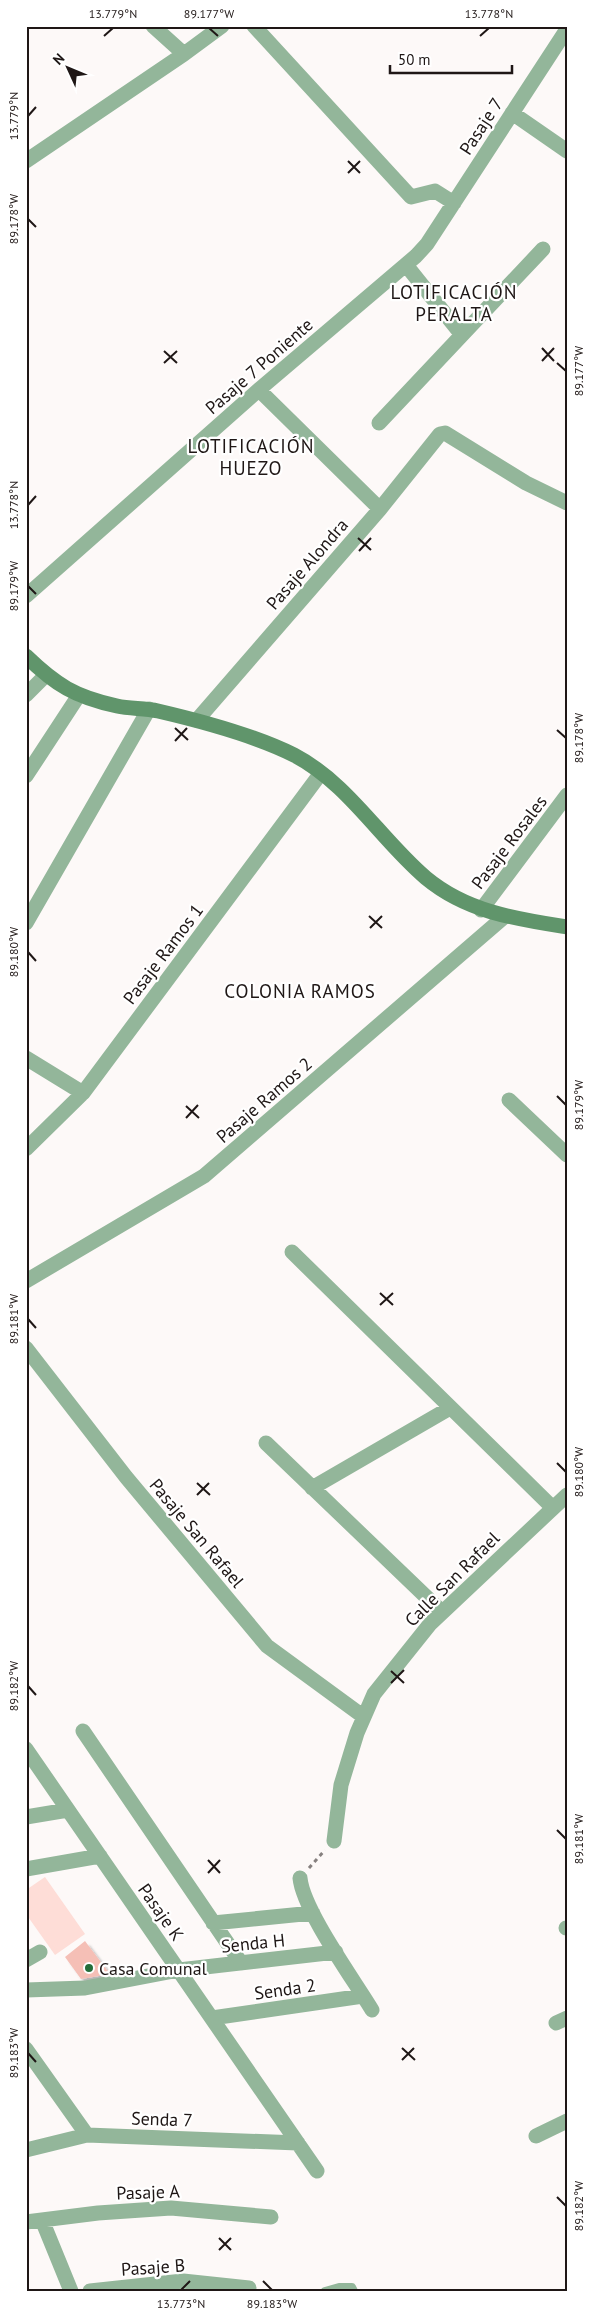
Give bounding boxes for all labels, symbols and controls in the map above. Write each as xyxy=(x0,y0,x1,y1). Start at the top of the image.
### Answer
text: 13.779°N xyxy=(89,6,137,21)
text: 89.177°W xyxy=(184,6,234,21)
text: 13.778°N xyxy=(465,6,513,21)
north arrow xyxy=(42,42,92,92)
scale bar xyxy=(390,42,513,74)
text: N xyxy=(49,49,68,69)
text: 50 m xyxy=(398,50,431,69)
text: 13.779°N xyxy=(6,92,21,140)
street label: Pasaje 7 xyxy=(454,93,508,159)
text: 89.178°W xyxy=(6,194,21,244)
district label: LOTIFICACIÓN PERALTA xyxy=(390,280,518,326)
street label: Pasaje 7 Poniente xyxy=(200,313,318,419)
text: 89.177°W xyxy=(571,346,586,396)
district label: LOTIFICACIÓN HUEZO xyxy=(187,434,315,480)
text: 13.778°N xyxy=(6,481,21,529)
street label: Pasaje Alondra xyxy=(261,514,353,614)
text: 89.179°W xyxy=(6,561,21,611)
text: 89.178°W xyxy=(571,713,586,763)
street label: Pasaje Rosales xyxy=(466,791,552,893)
street label: Pasaje Ramos 1 xyxy=(118,899,208,1009)
text: 89.180°W xyxy=(6,927,21,977)
district label: COLONIA RAMOS xyxy=(224,979,376,1003)
street label: Pasaje Ramos 2 xyxy=(211,1052,317,1148)
text: 89.179°W xyxy=(571,1080,586,1130)
text: 89.181°W xyxy=(6,1294,21,1344)
text: 89.180°W xyxy=(571,1447,586,1497)
street label: Pasaje San Rafael xyxy=(145,1474,250,1593)
street label: Calle San Rafael xyxy=(400,1526,505,1631)
text: 89.182°W xyxy=(6,1661,21,1711)
text: 89.181°W xyxy=(571,1814,586,1864)
street label: Pasaje K xyxy=(133,1879,189,1945)
street label: Senda H xyxy=(220,1928,286,1958)
place label: Casa Comunal xyxy=(99,1957,208,1980)
marker: Casa Comunal xyxy=(83,1962,95,1974)
street label: Senda 2 xyxy=(253,1973,317,2005)
text: 89.183°W xyxy=(6,2028,21,2078)
street label: Senda 7 xyxy=(131,2106,193,2132)
street label: Pasaje A xyxy=(116,2179,181,2205)
text: 89.182°W xyxy=(571,2181,586,2231)
street label: Pasaje B xyxy=(120,2253,186,2281)
text: 13.773°N xyxy=(157,2296,205,2311)
text: 89.183°W xyxy=(247,2296,297,2311)

